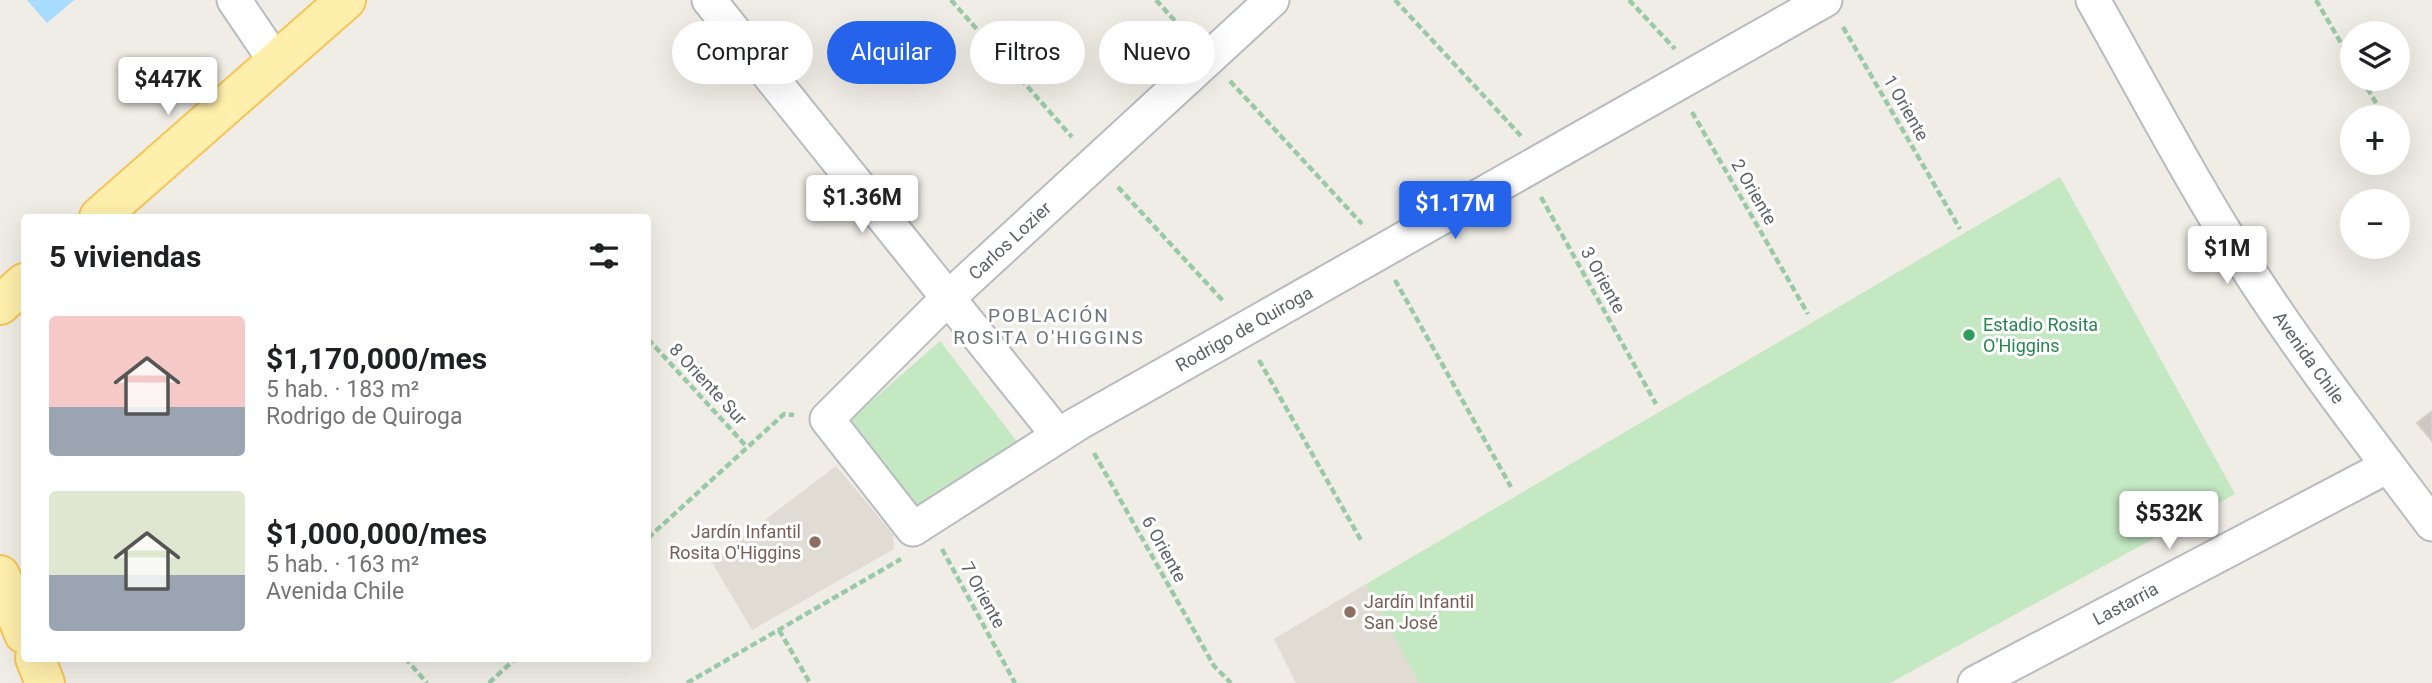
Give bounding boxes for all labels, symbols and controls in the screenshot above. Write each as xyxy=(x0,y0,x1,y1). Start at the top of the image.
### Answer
chip: Comprar xyxy=(672,21,813,84)
chip: Alquilar xyxy=(827,21,956,84)
chip: Filtros xyxy=(970,21,1085,84)
chip: Nuevo xyxy=(1099,21,1215,84)
map controls xyxy=(2340,21,2410,259)
button: layers xyxy=(2340,21,2410,91)
pin: $447K xyxy=(119,58,217,117)
text: $447K xyxy=(134,66,202,93)
street label: 1 Oriente xyxy=(1879,71,1934,144)
button: + xyxy=(2340,105,2410,175)
street label: 2 Oriente xyxy=(1727,155,1782,228)
pin: $1.36M xyxy=(805,176,919,235)
pin: $1.17M xyxy=(1398,182,1512,241)
text: $1.36M xyxy=(822,184,902,211)
button: − xyxy=(2340,189,2410,259)
text: $1.17M xyxy=(1415,190,1495,217)
street label: Carlos Lozier xyxy=(964,197,1055,284)
pin: $1M xyxy=(2193,226,2261,286)
text: $1M xyxy=(2204,235,2250,262)
icon: filters xyxy=(585,237,623,275)
text: 5 viviendas xyxy=(49,239,201,274)
street label: 3 Oriente xyxy=(1577,243,1630,316)
street label: Rodrigo de Quiroga xyxy=(1172,282,1316,376)
district label: POBLACIÓN ROSITA O'HIGGINS xyxy=(953,304,1145,349)
street label: Avenida Chile xyxy=(2269,307,2349,408)
place label: Estadio Rosita O'Higgins xyxy=(1983,314,2098,356)
marker: Estadio Rosita O'Higgins xyxy=(1961,327,1977,343)
street label: 8 Oriente Sur xyxy=(665,339,751,429)
text: $1,170,000/mes xyxy=(266,341,487,376)
icon: home xyxy=(105,344,189,428)
text: 5 hab. · 183 m² xyxy=(266,376,419,403)
text: Rodrigo de Quiroga xyxy=(266,403,462,430)
pin: $532K xyxy=(2120,491,2218,551)
text: $532K xyxy=(2135,500,2203,527)
street label: 6 Oriente xyxy=(1138,512,1191,585)
text: $1,000,000/mes xyxy=(266,516,487,551)
icon: home xyxy=(105,519,189,603)
place label: Jardín Infantil Rosita O'Higgins xyxy=(669,521,801,563)
marker: Jardín Infantil Rosita O'Higgins xyxy=(807,534,823,550)
text: 5 hab. · 163 m² xyxy=(266,551,419,578)
street label: 7 Oriente xyxy=(957,558,1010,631)
text: Avenida Chile xyxy=(266,578,404,605)
street label: Lastarria xyxy=(2089,578,2162,629)
place label: Jardín Infantil San José xyxy=(1364,591,1474,633)
marker: Jardín Infantil San José xyxy=(1342,604,1358,620)

